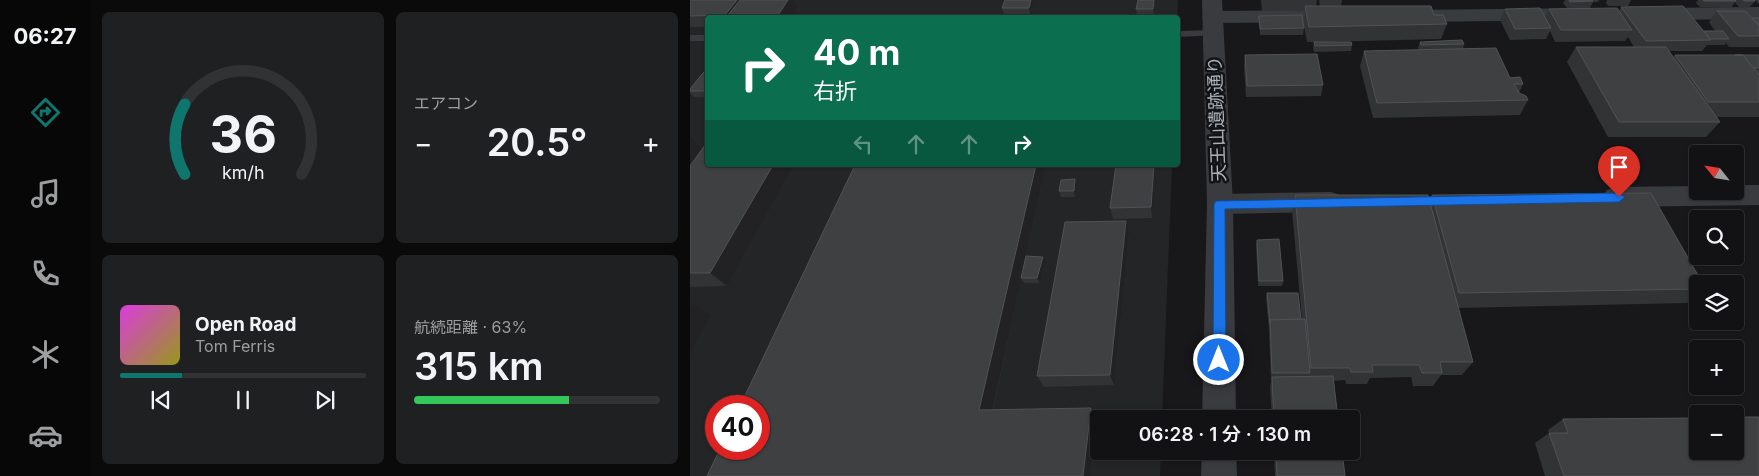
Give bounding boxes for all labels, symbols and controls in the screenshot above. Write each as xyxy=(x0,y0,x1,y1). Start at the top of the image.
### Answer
text: 06:27 xyxy=(13,23,77,49)
text: 40 m xyxy=(813,31,901,73)
icon: right xyxy=(730,35,795,100)
street label: 天王山遺跡通り xyxy=(1204,56,1229,182)
text: 右折 xyxy=(813,78,857,104)
text: エアコン xyxy=(414,93,478,113)
icon: directions xyxy=(28,95,63,130)
text: 36 xyxy=(209,103,277,166)
text: 20.5° xyxy=(487,119,587,165)
text: − xyxy=(414,126,433,160)
text: + xyxy=(641,126,660,160)
icon: left xyxy=(849,130,877,158)
icon: ahead xyxy=(902,130,930,158)
icon: ahead xyxy=(955,130,983,158)
icon: right xyxy=(1008,130,1036,158)
north arrow xyxy=(1689,145,1744,200)
map controls xyxy=(1689,145,1744,460)
pin xyxy=(1598,146,1640,197)
icon: arrive xyxy=(1605,153,1633,181)
text: km/h xyxy=(222,162,264,183)
icon: music xyxy=(28,176,63,211)
button: search xyxy=(1689,210,1744,265)
icon: phone xyxy=(28,256,63,291)
button: layers xyxy=(1689,275,1744,330)
text: Open Road xyxy=(195,313,296,336)
text: 航続距離 · 63% xyxy=(414,317,527,337)
position arrow xyxy=(1192,333,1244,385)
text: Tom Ferris xyxy=(195,336,275,356)
icon: climate xyxy=(28,337,63,372)
button: + xyxy=(1689,340,1744,395)
text: 315 km xyxy=(414,343,544,389)
icon: previous xyxy=(147,386,175,414)
icon: pause xyxy=(229,386,257,414)
icon: next xyxy=(311,386,339,414)
speed limit sign: 40 xyxy=(705,395,770,460)
button: − xyxy=(1689,405,1744,460)
icon: car xyxy=(28,418,63,453)
text: 06:28 · 1 分 · 130 m xyxy=(1139,423,1311,446)

